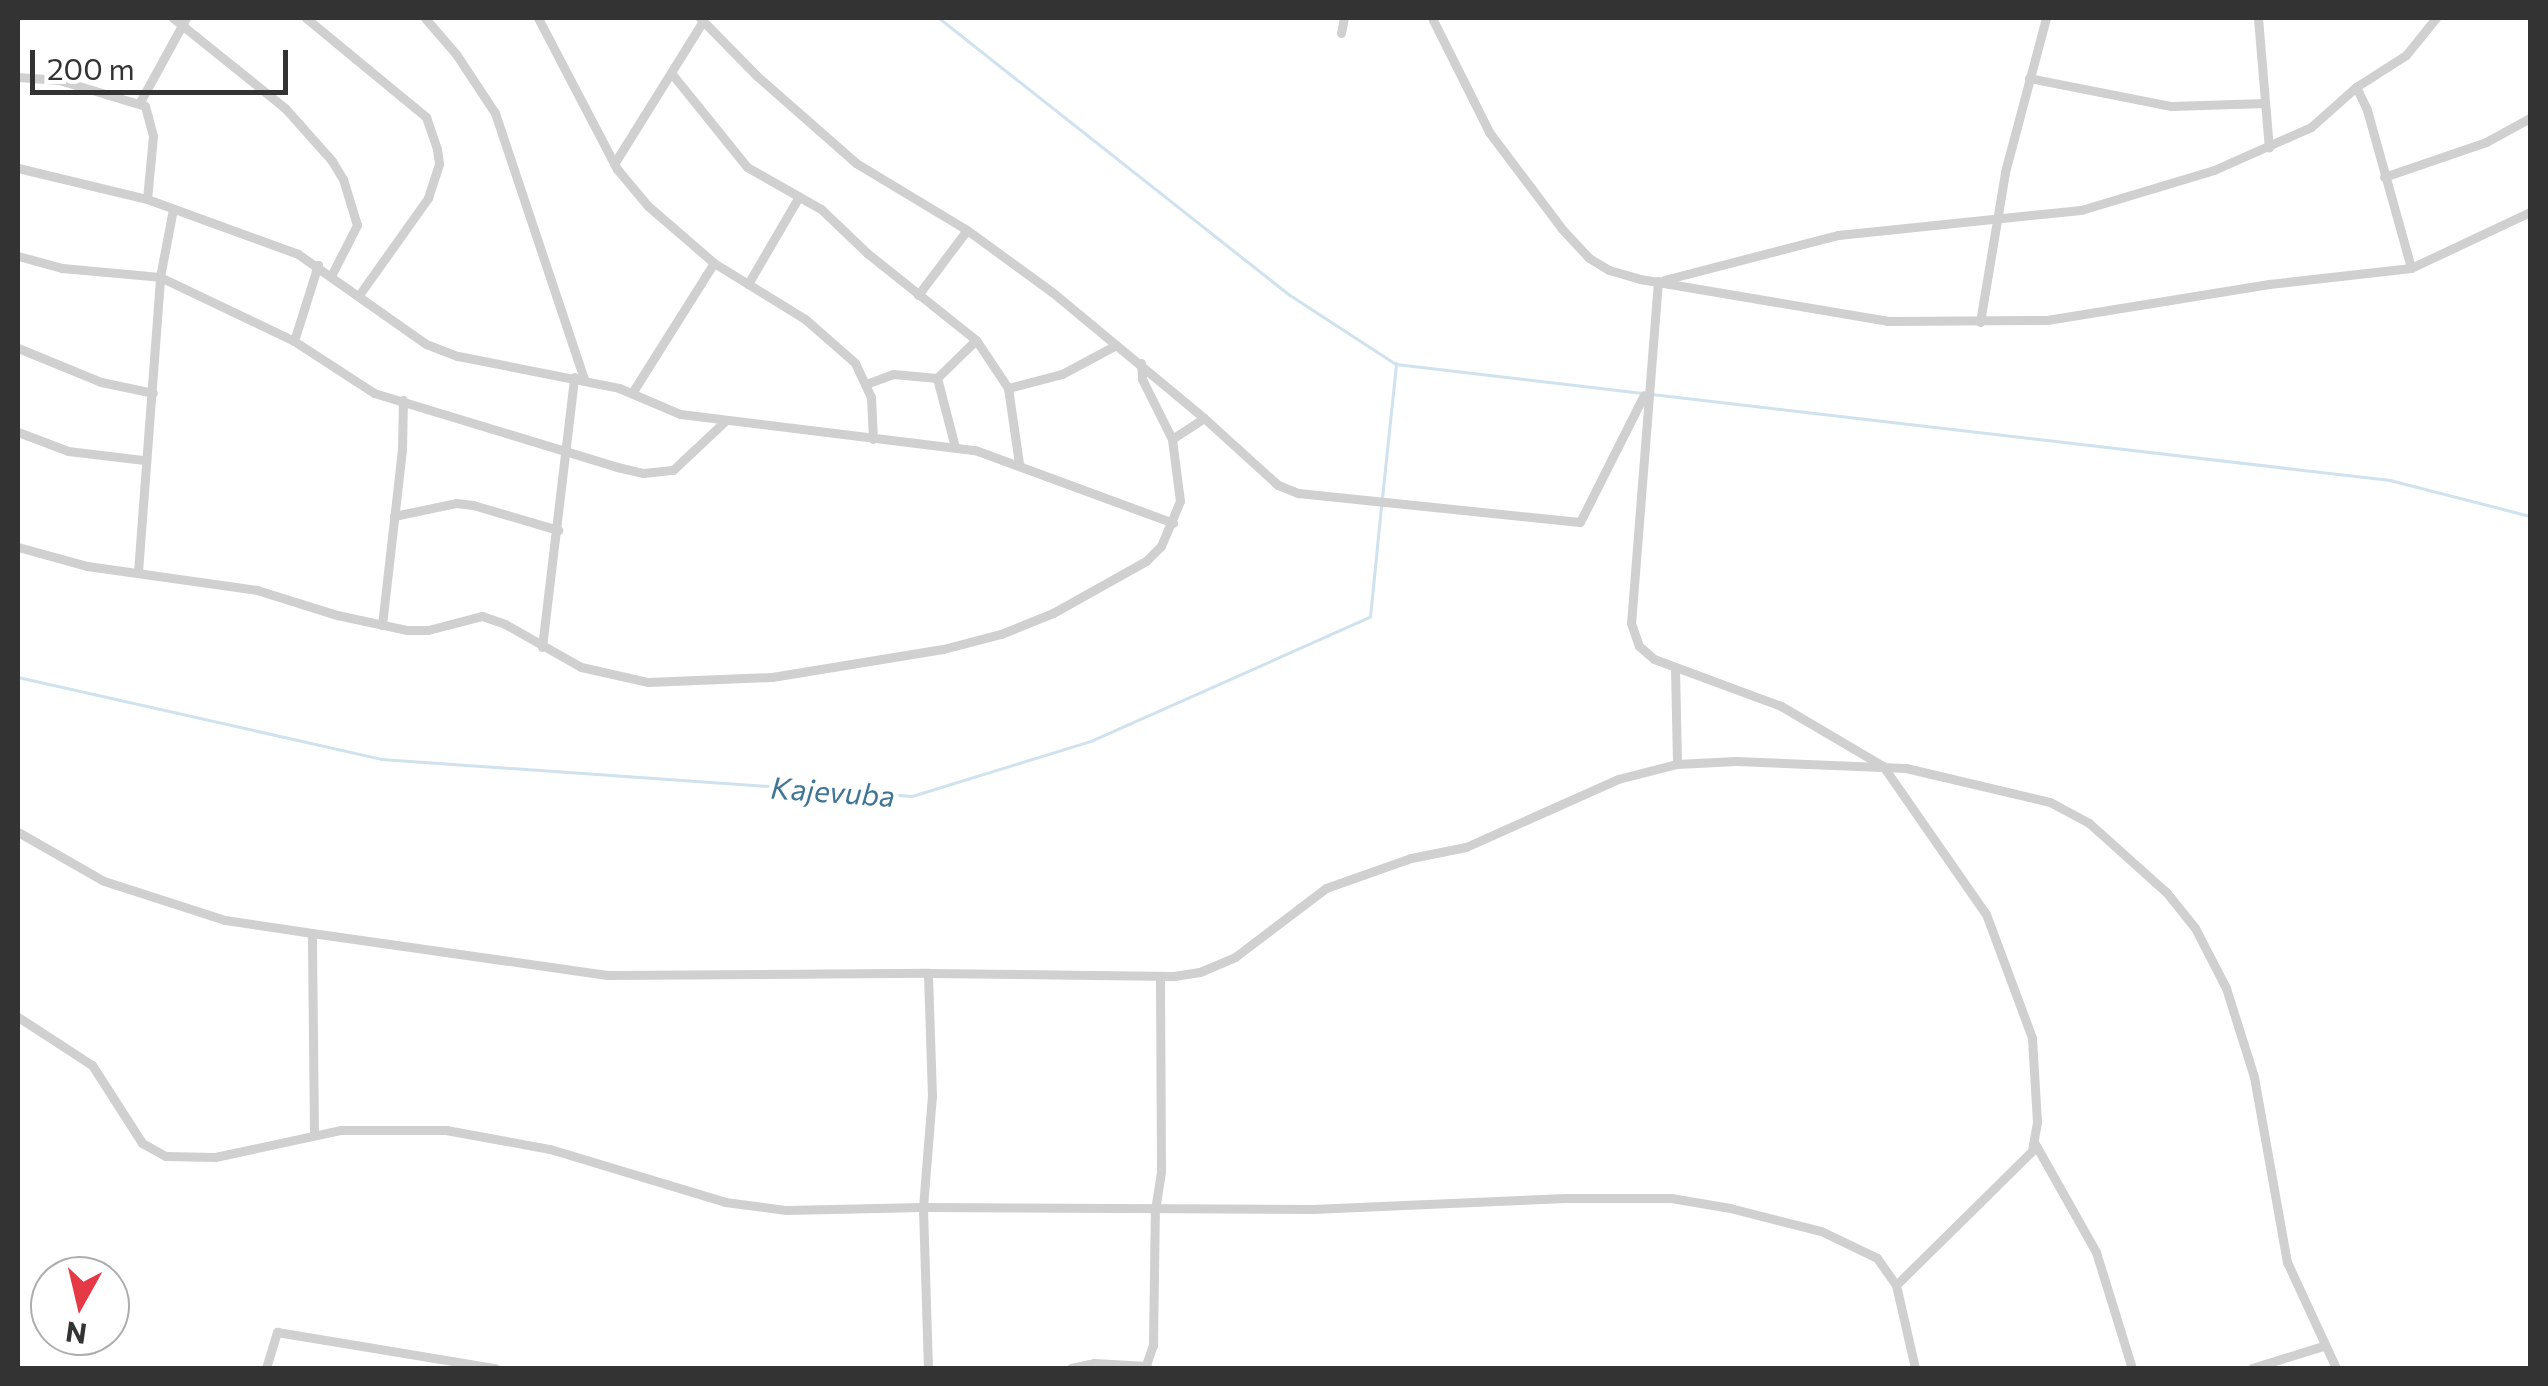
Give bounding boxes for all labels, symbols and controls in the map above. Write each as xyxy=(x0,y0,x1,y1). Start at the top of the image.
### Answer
scale bar xyxy=(35,30,292,92)
text: 200 m xyxy=(47,49,135,86)
water label: Kajevuba xyxy=(770,769,896,813)
north arrow xyxy=(30,1256,130,1356)
text: N xyxy=(63,1315,89,1352)

